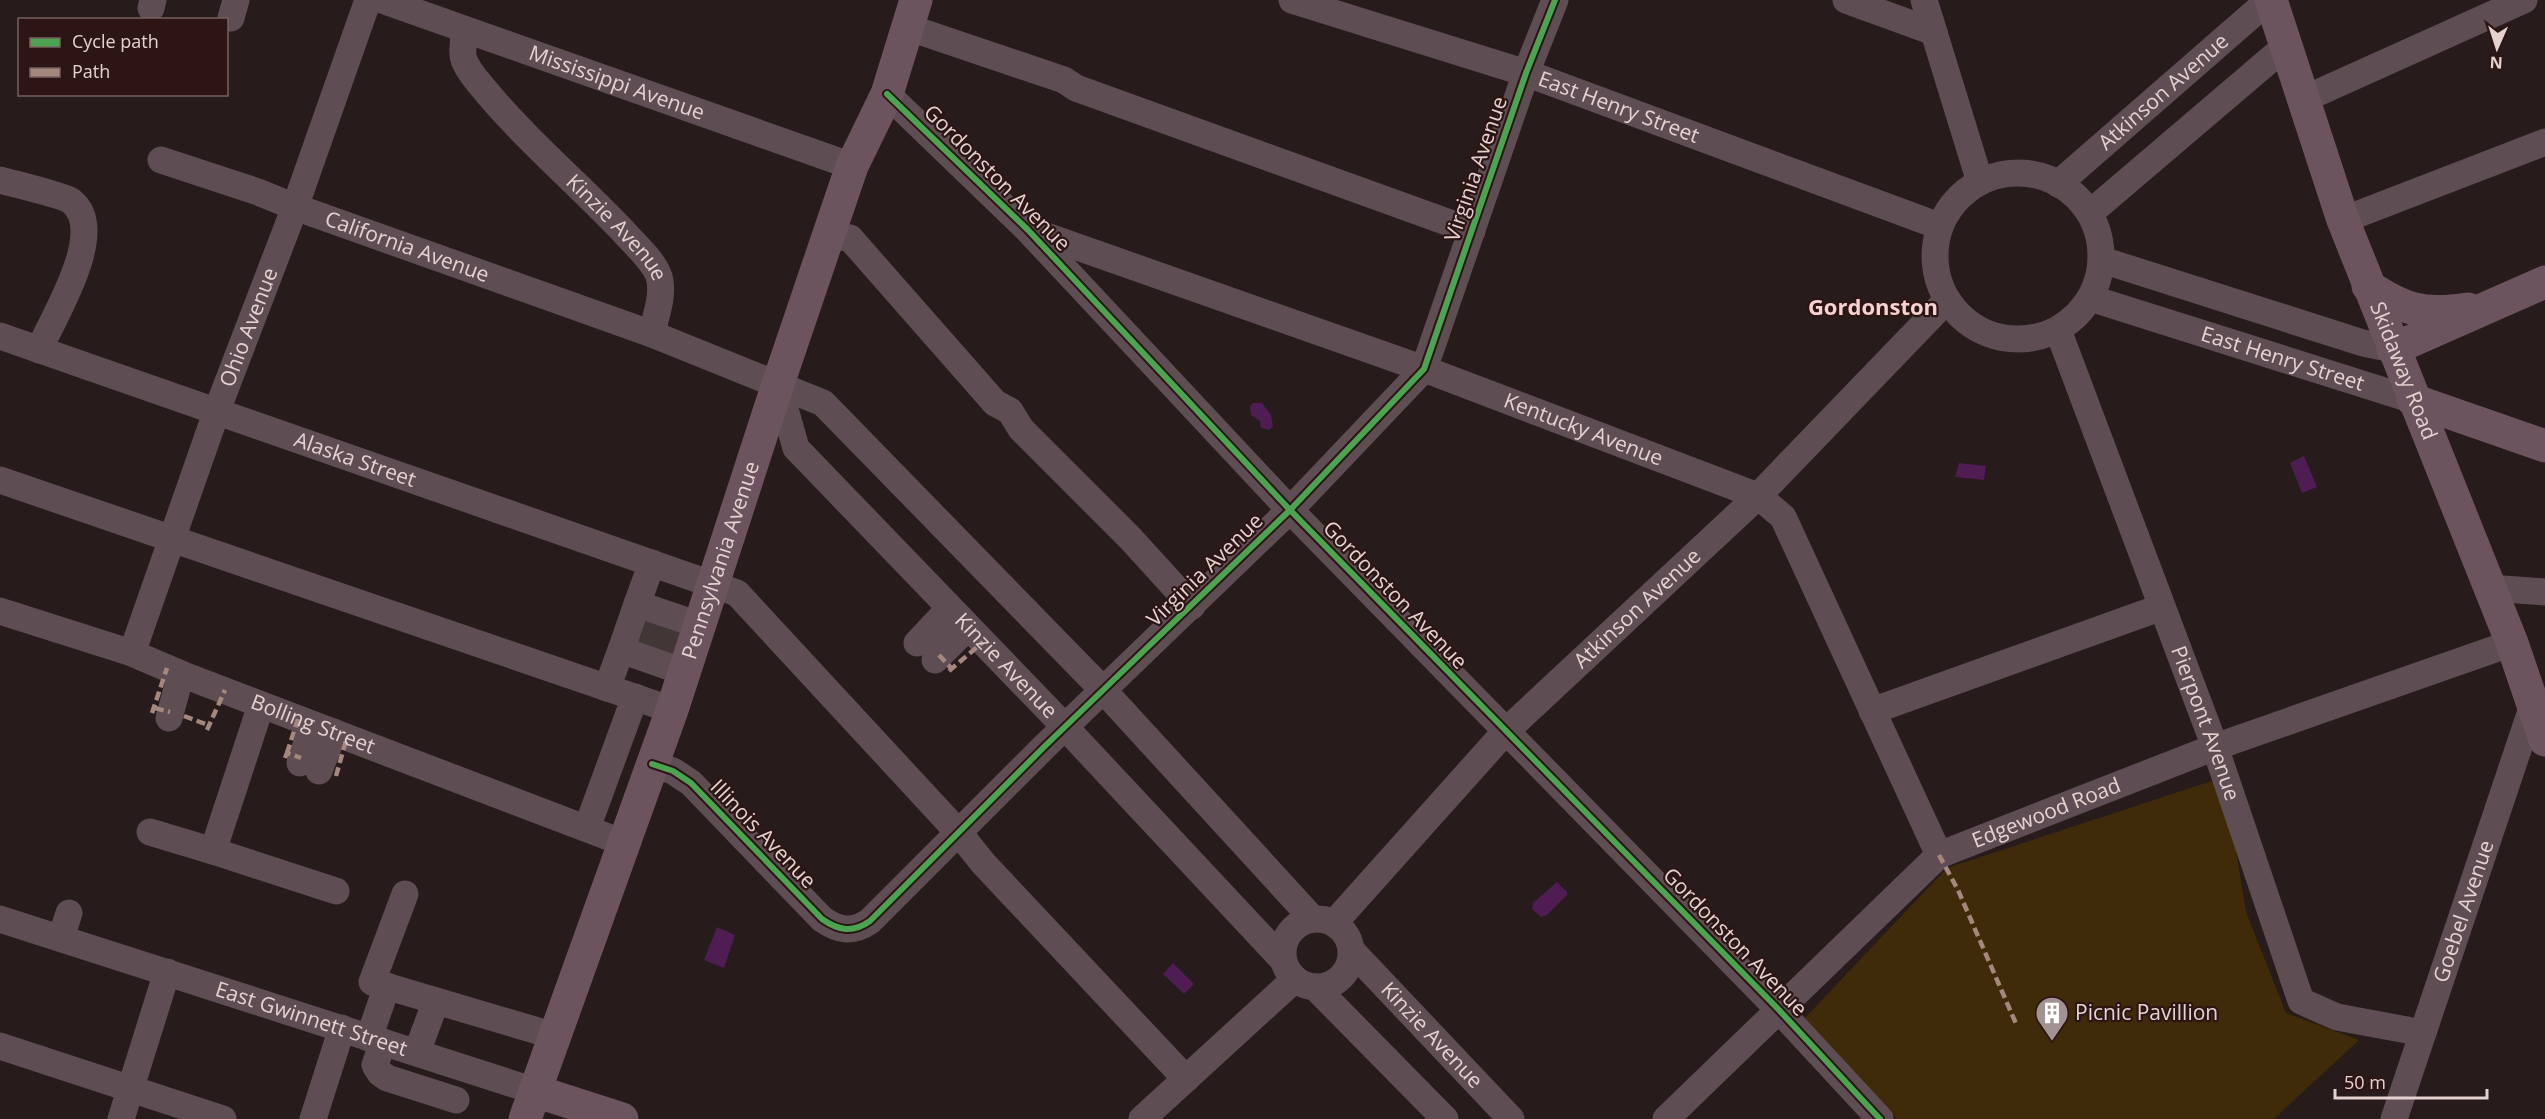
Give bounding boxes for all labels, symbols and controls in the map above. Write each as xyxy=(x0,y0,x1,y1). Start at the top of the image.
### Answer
legend xyxy=(18,18,228,96)
north arrow xyxy=(2467,18,2527,78)
street label: Atkinson Avenue xyxy=(2092,27,2234,156)
text: Cycle path xyxy=(72,29,159,53)
street label: Mississippi Avenue xyxy=(525,38,709,126)
text: N xyxy=(2489,52,2503,74)
text: Path xyxy=(72,59,110,83)
street label: East Henry Street xyxy=(1535,64,1704,149)
street label: Virginia Avenue xyxy=(1437,92,1513,245)
street label: Gordonston Avenue xyxy=(918,98,1077,257)
street label: Kinzie Avenue xyxy=(561,167,674,284)
street label: California Avenue xyxy=(322,204,493,288)
street label: Ohio Avenue xyxy=(212,263,284,391)
district label: Gordonston xyxy=(1808,291,1938,321)
street label: Skidaway Road xyxy=(2364,297,2444,444)
street label: East Henry Street xyxy=(2198,319,2368,397)
street label: Kentucky Avenue xyxy=(1500,386,1667,472)
street label: Alaska Street xyxy=(291,425,420,493)
street label: Pennsylvania Avenue xyxy=(674,457,765,663)
street label: Virginia Avenue xyxy=(1140,507,1269,632)
street label: Gordonston Avenue xyxy=(1317,514,1474,675)
street label: Atkinson Avenue xyxy=(1567,542,1706,674)
street label: Kinzie Avenue xyxy=(949,606,1064,724)
street label: Pierpont Avenue xyxy=(2165,642,2247,804)
street label: Bolling Street xyxy=(247,687,379,760)
street label: Edgewood Road xyxy=(1967,770,2125,854)
street label: Illinois Avenue xyxy=(705,773,823,894)
street label: Goebel Avenue xyxy=(2426,836,2500,986)
street label: Gordonston Avenue xyxy=(1657,861,1814,1022)
street label: East Gwinnett Street xyxy=(212,974,411,1062)
street label: Kinzie Avenue xyxy=(1375,975,1490,1094)
building icon: Picnic Pavillion xyxy=(2034,995,2070,1042)
place label: Picnic Pavillion xyxy=(2075,998,2218,1026)
scale bar xyxy=(2335,1062,2486,1100)
text: 50 m xyxy=(2344,1070,2386,1094)

